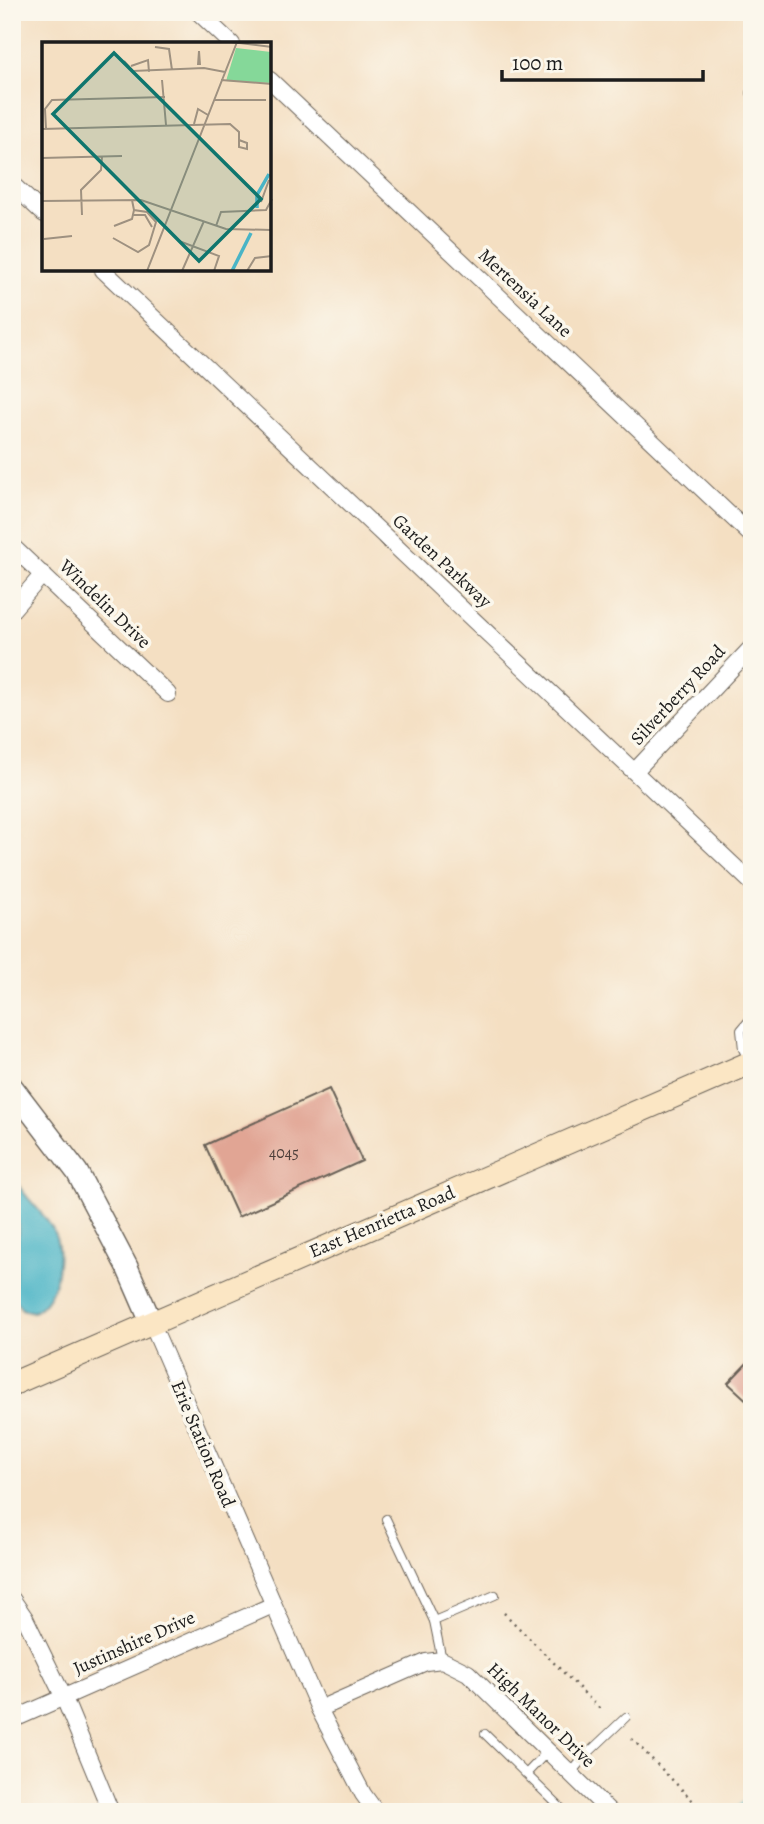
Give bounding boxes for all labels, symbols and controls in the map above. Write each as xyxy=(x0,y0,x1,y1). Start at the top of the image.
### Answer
scale bar xyxy=(502,38,703,82)
inset map xyxy=(42,42,271,271)
text: 100 m xyxy=(512,49,563,77)
street label: Mertensia Lane xyxy=(472,243,578,343)
street label: Garden Parkway xyxy=(387,508,498,614)
street label: Windelin Drive xyxy=(53,553,157,654)
street label: Silverberry Road xyxy=(625,639,732,751)
house number: 4045 xyxy=(269,1142,299,1164)
street label: East Henrietta Road xyxy=(305,1179,460,1264)
street label: Erie Station Road xyxy=(165,1377,242,1512)
street label: Justinshire Drive xyxy=(69,1605,199,1681)
street label: High Manor Drive xyxy=(481,1657,601,1773)

